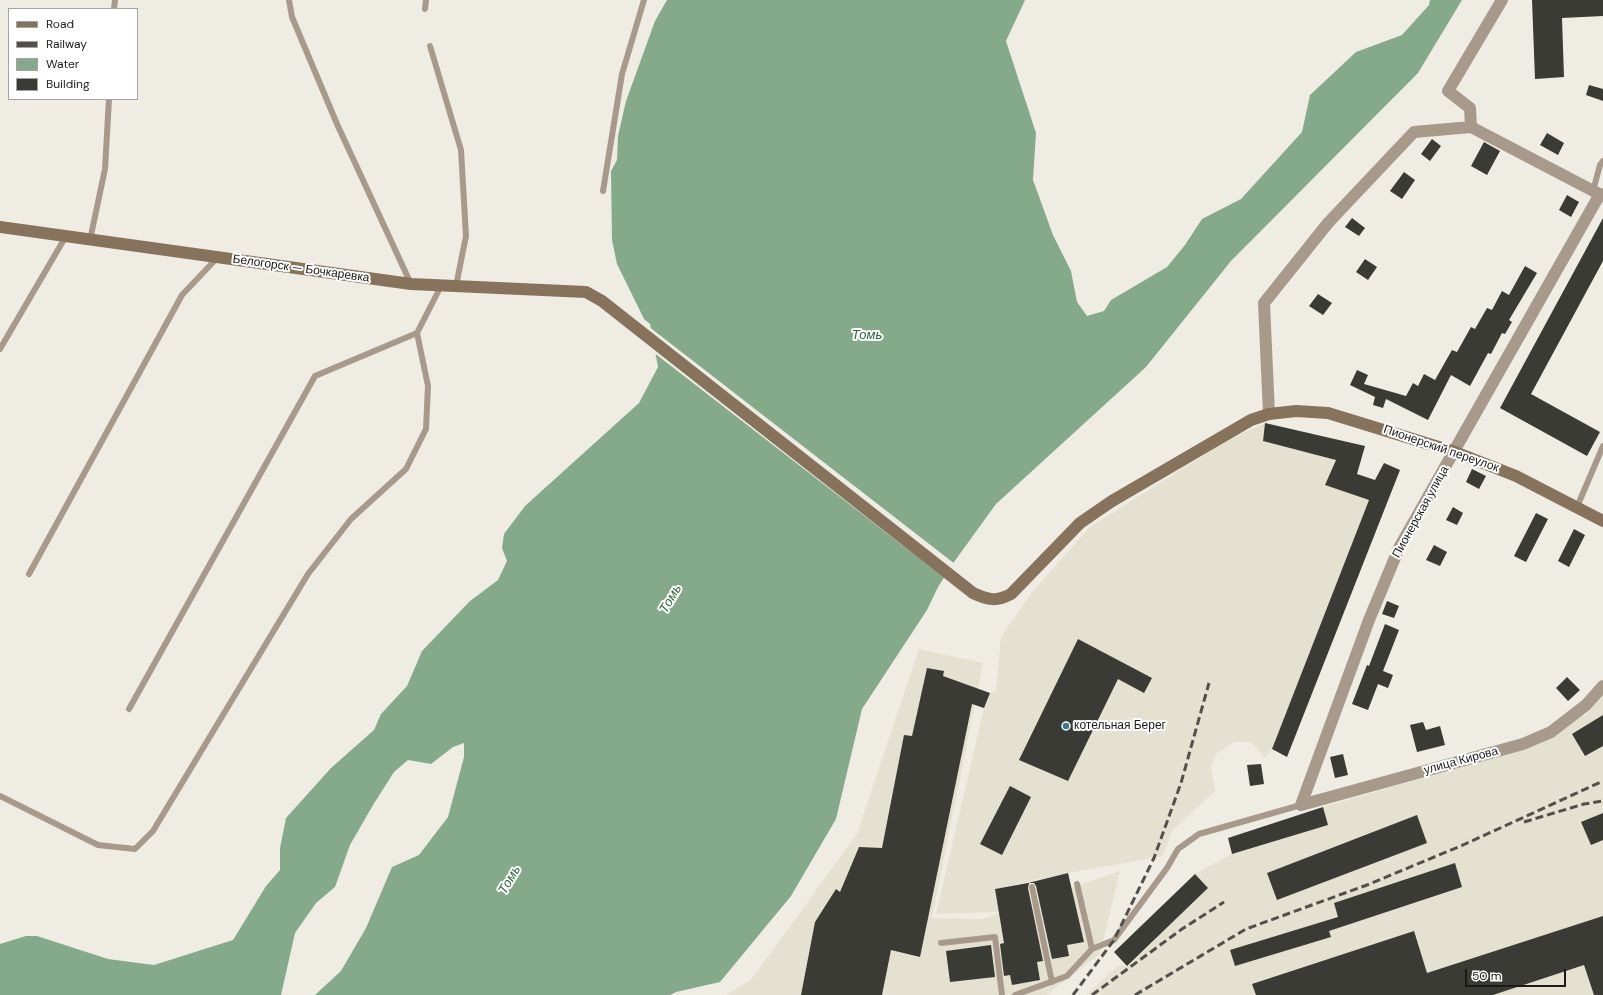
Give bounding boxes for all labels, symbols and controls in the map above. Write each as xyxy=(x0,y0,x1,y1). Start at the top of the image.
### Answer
legend xyxy=(8,8,138,100)
text: Road xyxy=(46,16,74,32)
text: Railway xyxy=(46,36,87,52)
text: Water xyxy=(46,56,79,72)
text: Building xyxy=(46,76,90,92)
street label: Белогорск — Бочкаревка xyxy=(232,252,370,286)
water label: Томь xyxy=(852,328,882,344)
street label: Пионерский переулок xyxy=(1381,422,1501,476)
street label: Пионерская улица xyxy=(1390,464,1452,560)
water label: Томь xyxy=(657,582,685,616)
place label: котельная Берег xyxy=(1074,719,1166,733)
marker: котельная Берег xyxy=(1061,721,1071,731)
street label: улица Кирова xyxy=(1422,744,1500,778)
water label: Томь xyxy=(496,863,524,897)
scale bar xyxy=(1467,961,1568,987)
text: 50 m xyxy=(1472,968,1501,984)

